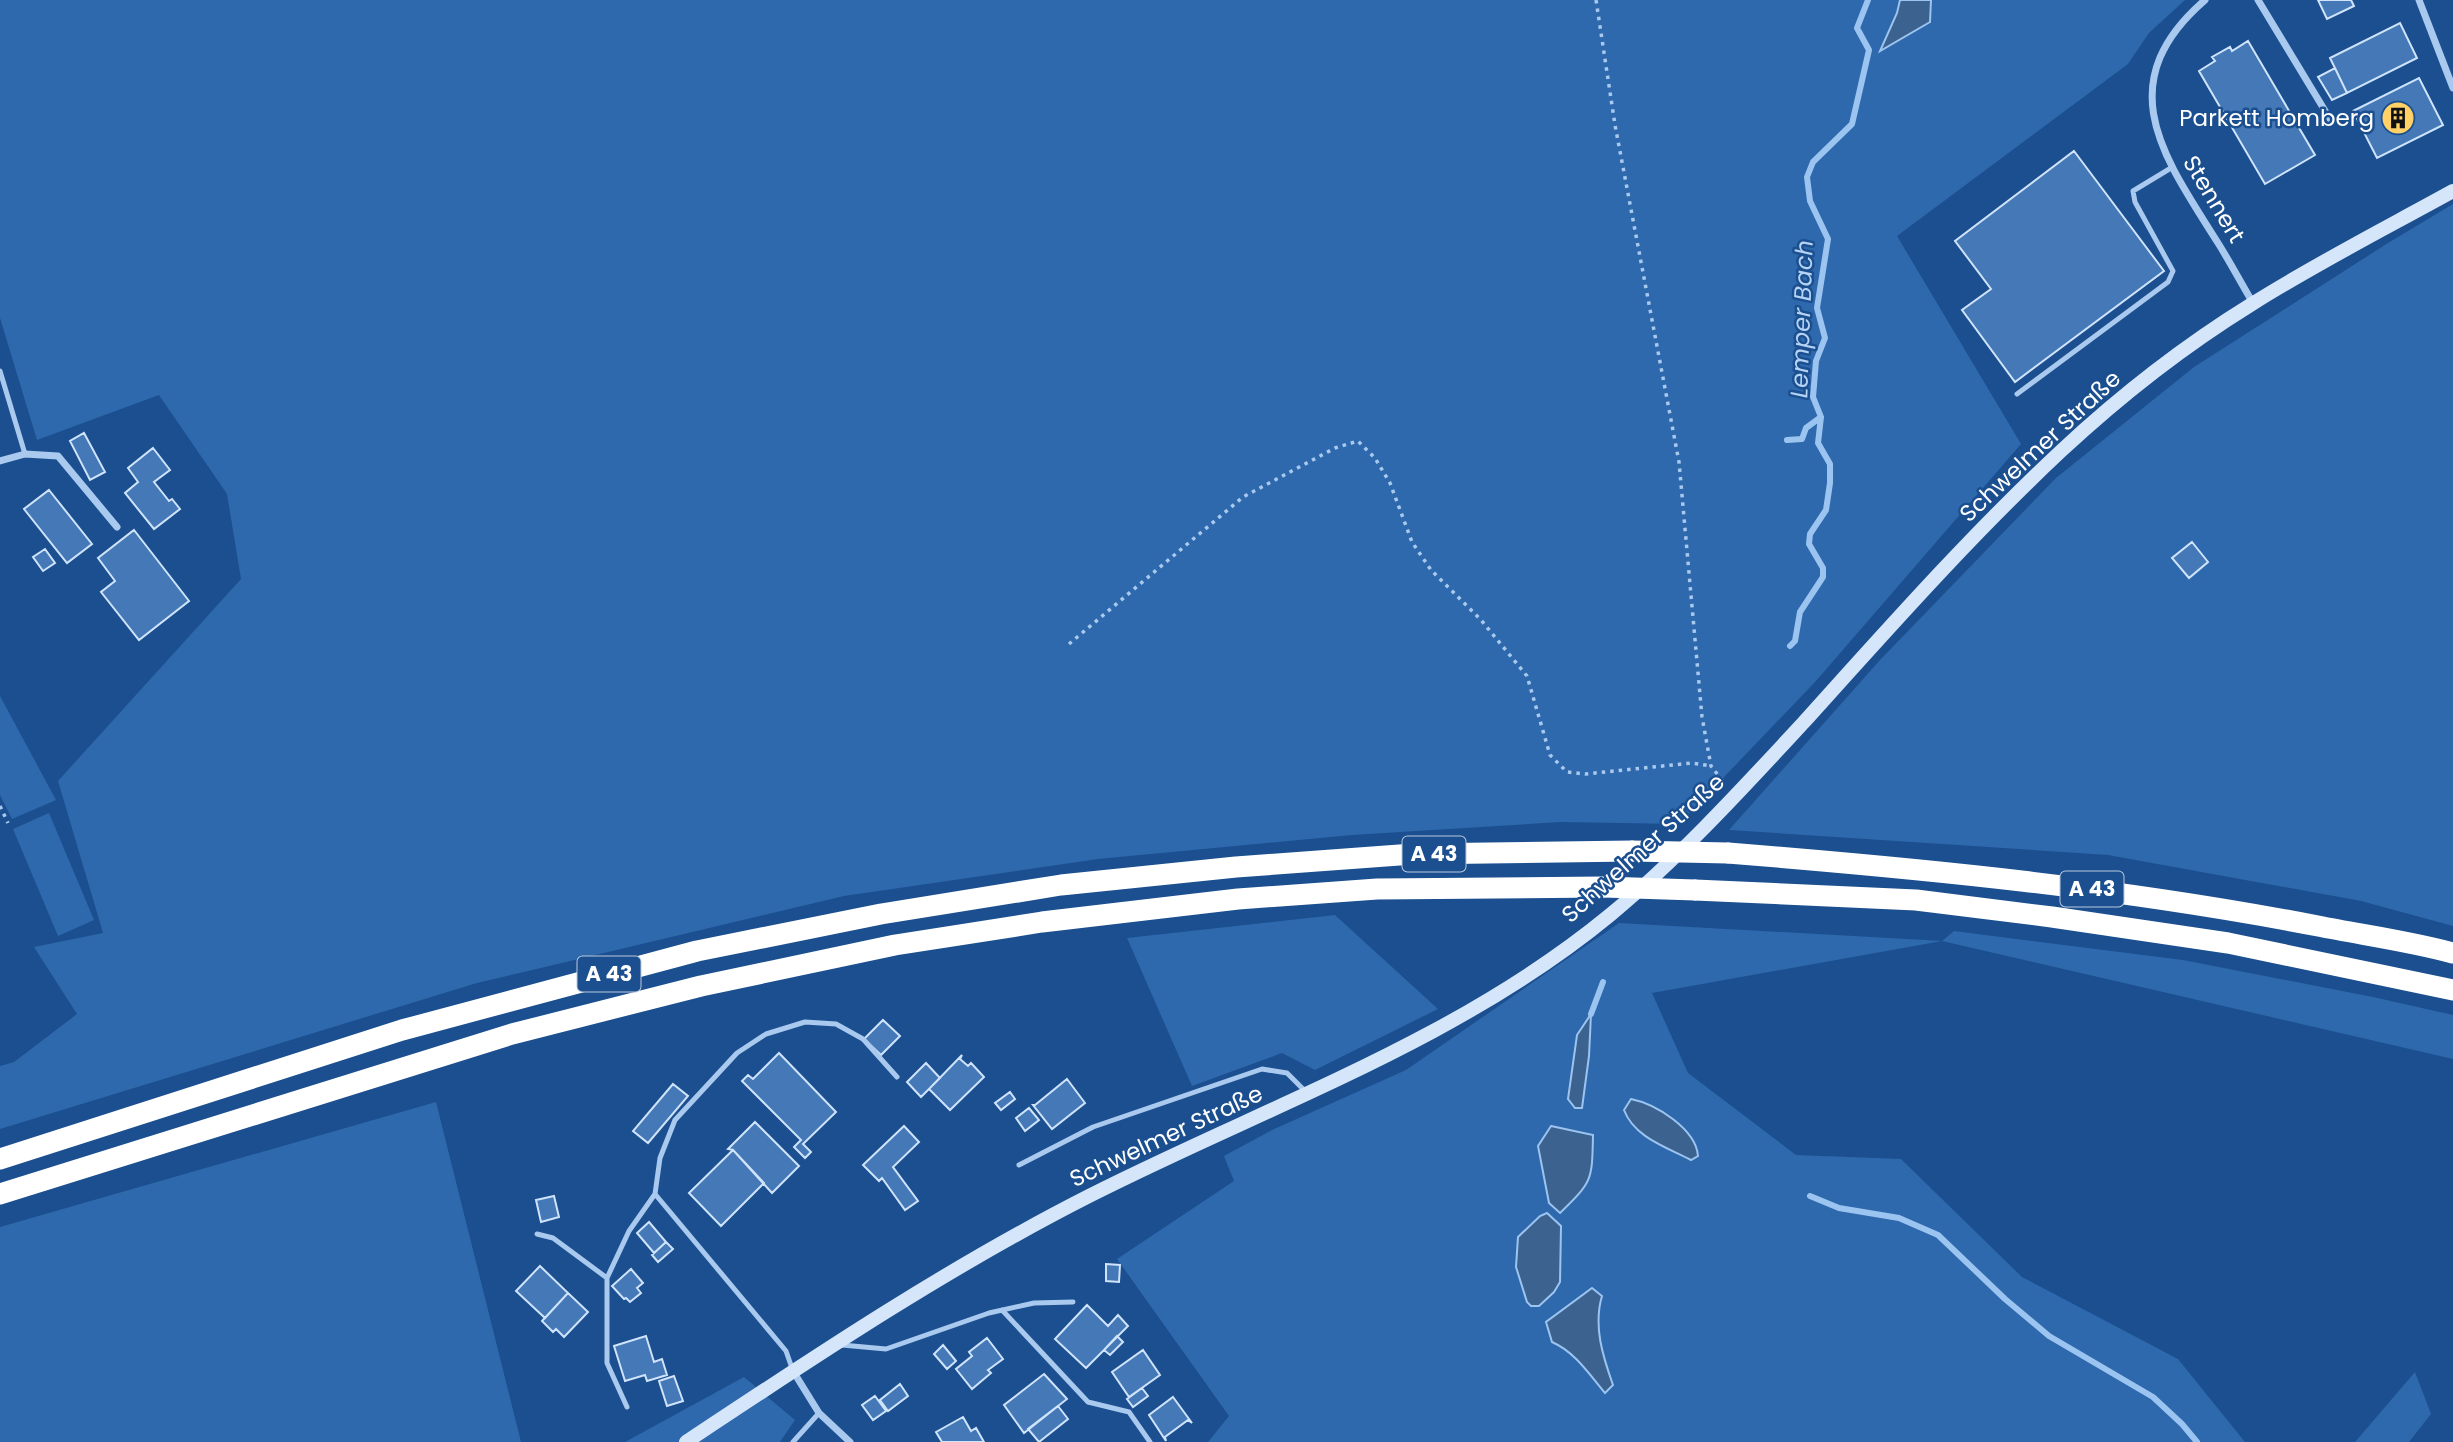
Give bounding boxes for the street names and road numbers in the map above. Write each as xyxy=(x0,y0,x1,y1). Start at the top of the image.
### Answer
street label: Stennert xyxy=(2175,149,2253,249)
street label: Schwelmer Straße xyxy=(1952,363,2128,529)
street label: Schwelmer Straße xyxy=(1554,766,1732,930)
road number: A 43 xyxy=(1402,836,1466,872)
road number: A 43 xyxy=(2060,872,2124,906)
road number: A 43 xyxy=(578,956,640,992)
street label: Schwelmer Straße xyxy=(1064,1077,1268,1195)

